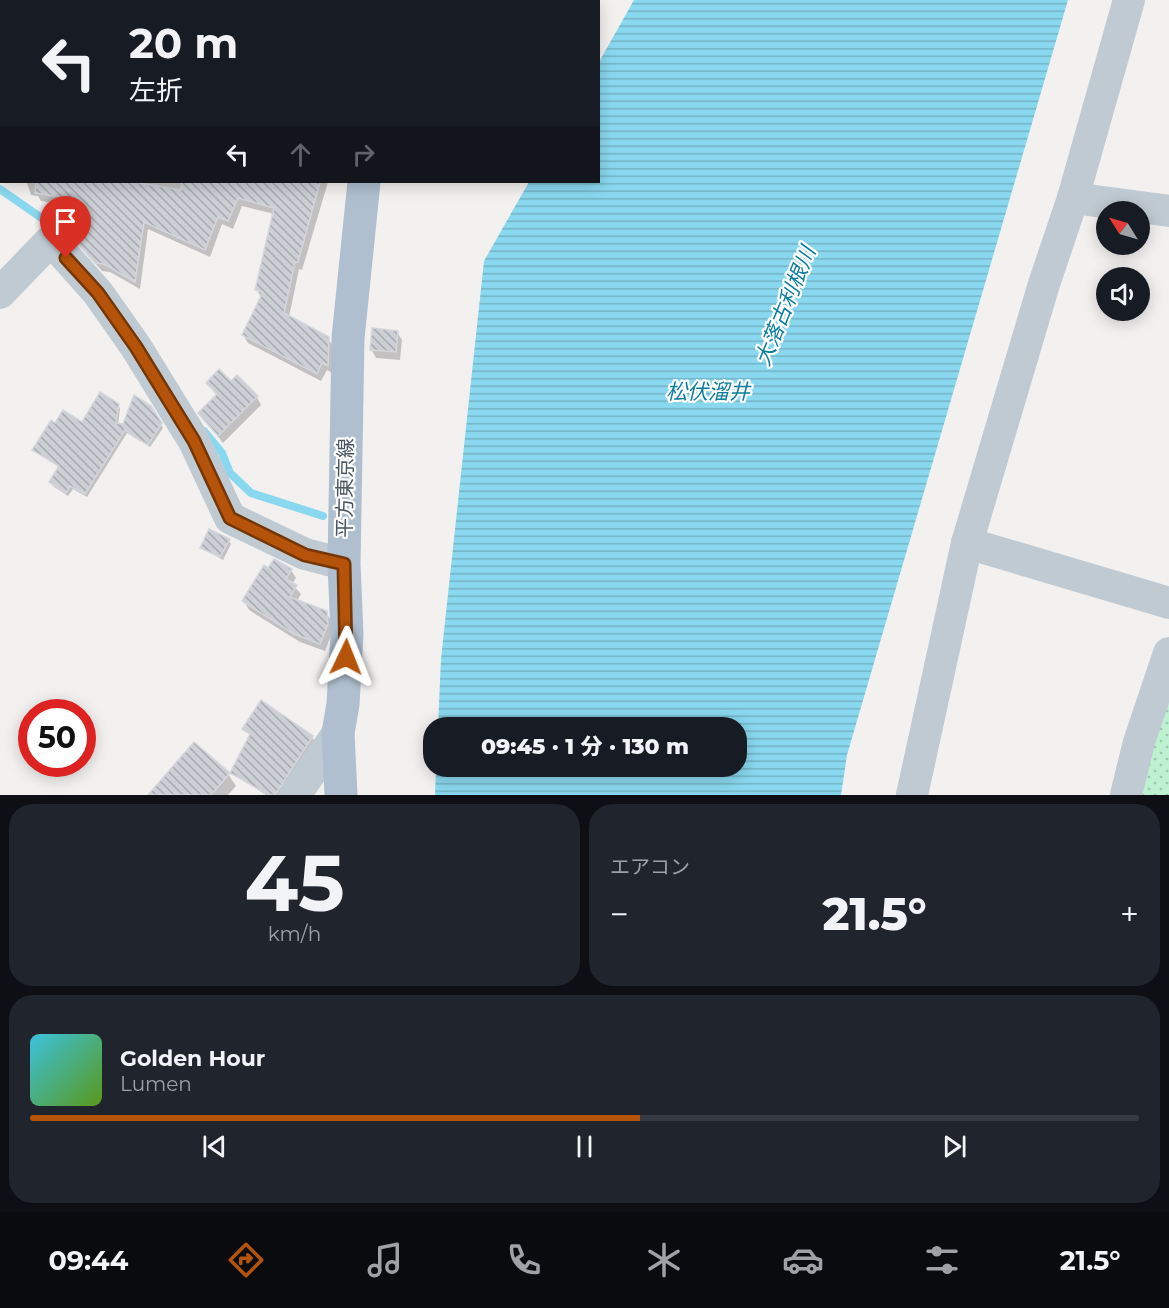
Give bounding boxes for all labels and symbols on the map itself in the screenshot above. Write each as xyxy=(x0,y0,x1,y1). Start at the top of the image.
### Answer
pin xyxy=(40,196,91,258)
north arrow xyxy=(1096,201,1150,255)
water label: 大落古利根川 xyxy=(750,241,821,369)
water label: 松伏溜井 xyxy=(666,379,752,404)
street label: 平方東京線 xyxy=(332,438,358,538)
position arrow xyxy=(314,625,378,689)
speed limit sign: 50 xyxy=(18,699,96,777)

